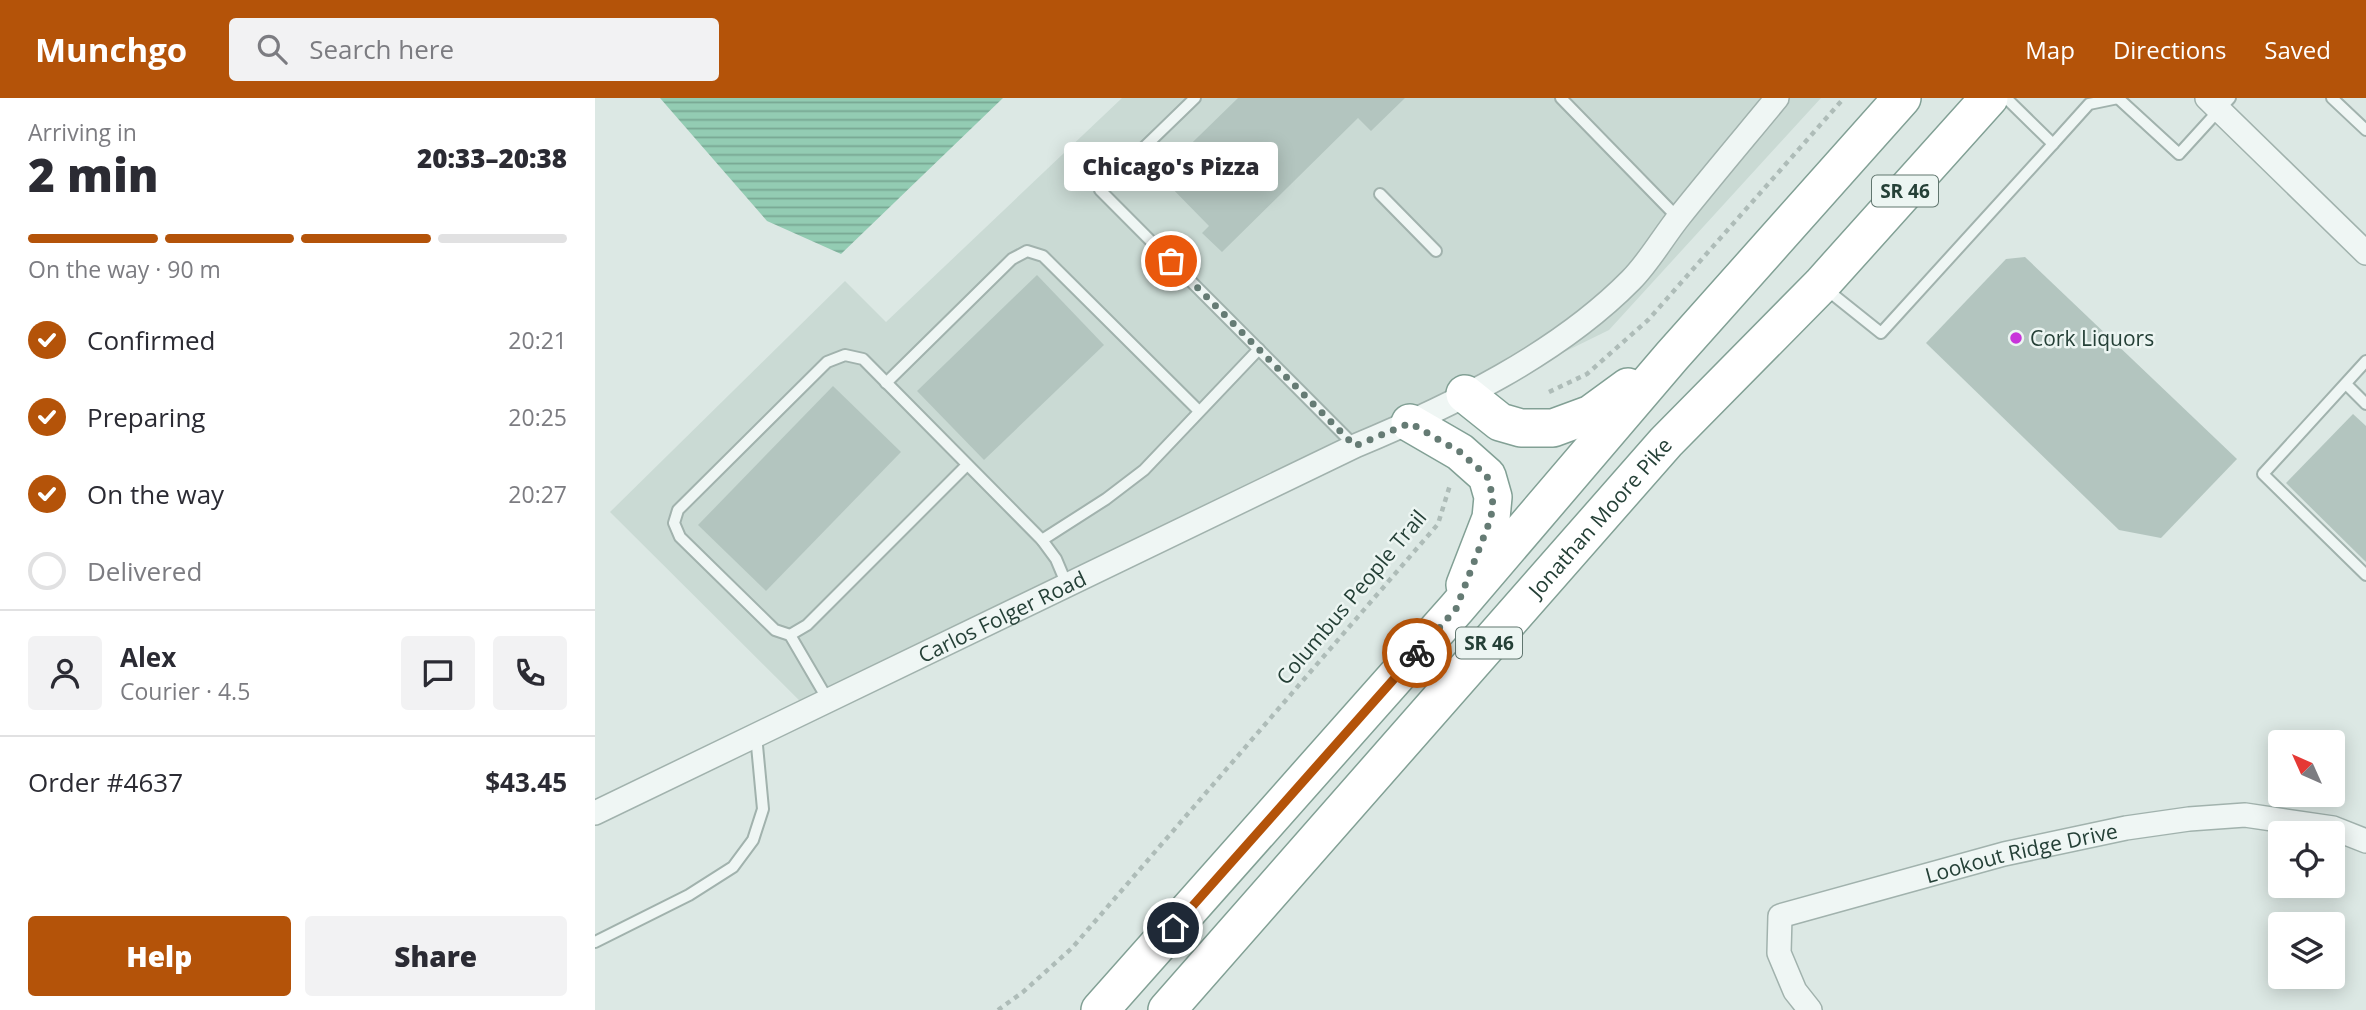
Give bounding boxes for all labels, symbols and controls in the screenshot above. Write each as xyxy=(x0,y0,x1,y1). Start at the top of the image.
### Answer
search box xyxy=(229,18,719,81)
text: Munchgo xyxy=(35,27,187,72)
icon: search xyxy=(253,30,291,68)
text: Search here xyxy=(309,31,454,67)
text: Map xyxy=(2025,33,2075,66)
text: Directions xyxy=(2113,33,2226,66)
text: Saved xyxy=(2264,33,2331,66)
text: Arriving in xyxy=(28,116,137,148)
text: 20:33–20:38 xyxy=(417,140,567,176)
callout: Chicago's Pizza xyxy=(1064,142,1278,191)
text: 2 min xyxy=(28,143,159,205)
text: Chicago's Pizza xyxy=(1082,150,1260,182)
road number: SR 46 xyxy=(1872,176,1938,206)
pin xyxy=(1141,231,1201,291)
icon: bag xyxy=(1152,242,1190,280)
text: On the way · 90 m xyxy=(28,253,221,285)
icon: check xyxy=(28,321,66,359)
text: Confirmed xyxy=(87,322,215,358)
text: 20:21 xyxy=(508,324,567,356)
place label: Cork Liquors xyxy=(2030,324,2154,352)
marker: Cork Liquors xyxy=(2008,330,2024,346)
icon: check xyxy=(28,398,66,436)
text: Preparing xyxy=(87,399,205,435)
text: 20:25 xyxy=(508,401,567,433)
street label: Jonathan Moore Pike xyxy=(1521,431,1678,605)
icon: check xyxy=(28,475,66,513)
text: On the way xyxy=(87,476,224,512)
text: 20:27 xyxy=(508,478,567,510)
street label: Columbus People Trail xyxy=(1270,504,1432,690)
text: Delivered xyxy=(87,553,202,589)
street label: Carlos Folger Road xyxy=(913,564,1091,669)
courier xyxy=(1382,618,1452,688)
road number: SR 46 xyxy=(1456,628,1522,658)
icon: bike xyxy=(1398,634,1436,672)
button: person xyxy=(28,636,102,710)
button: chat xyxy=(401,636,475,710)
button: phone xyxy=(493,636,567,710)
text: Alex xyxy=(120,639,176,675)
text: Courier · 4.5 xyxy=(120,675,250,707)
north arrow xyxy=(2268,730,2345,807)
map controls xyxy=(2268,730,2345,989)
text: Order #4637 xyxy=(28,764,183,800)
text: $43.45 xyxy=(485,764,567,800)
street label: Lookout Ridge Drive xyxy=(1922,816,2120,889)
button: locate xyxy=(2268,821,2345,898)
pin xyxy=(1143,898,1203,958)
icon: home xyxy=(1154,909,1192,947)
button: layers xyxy=(2268,912,2345,989)
button: Help xyxy=(28,916,291,996)
button: Share xyxy=(305,916,567,996)

